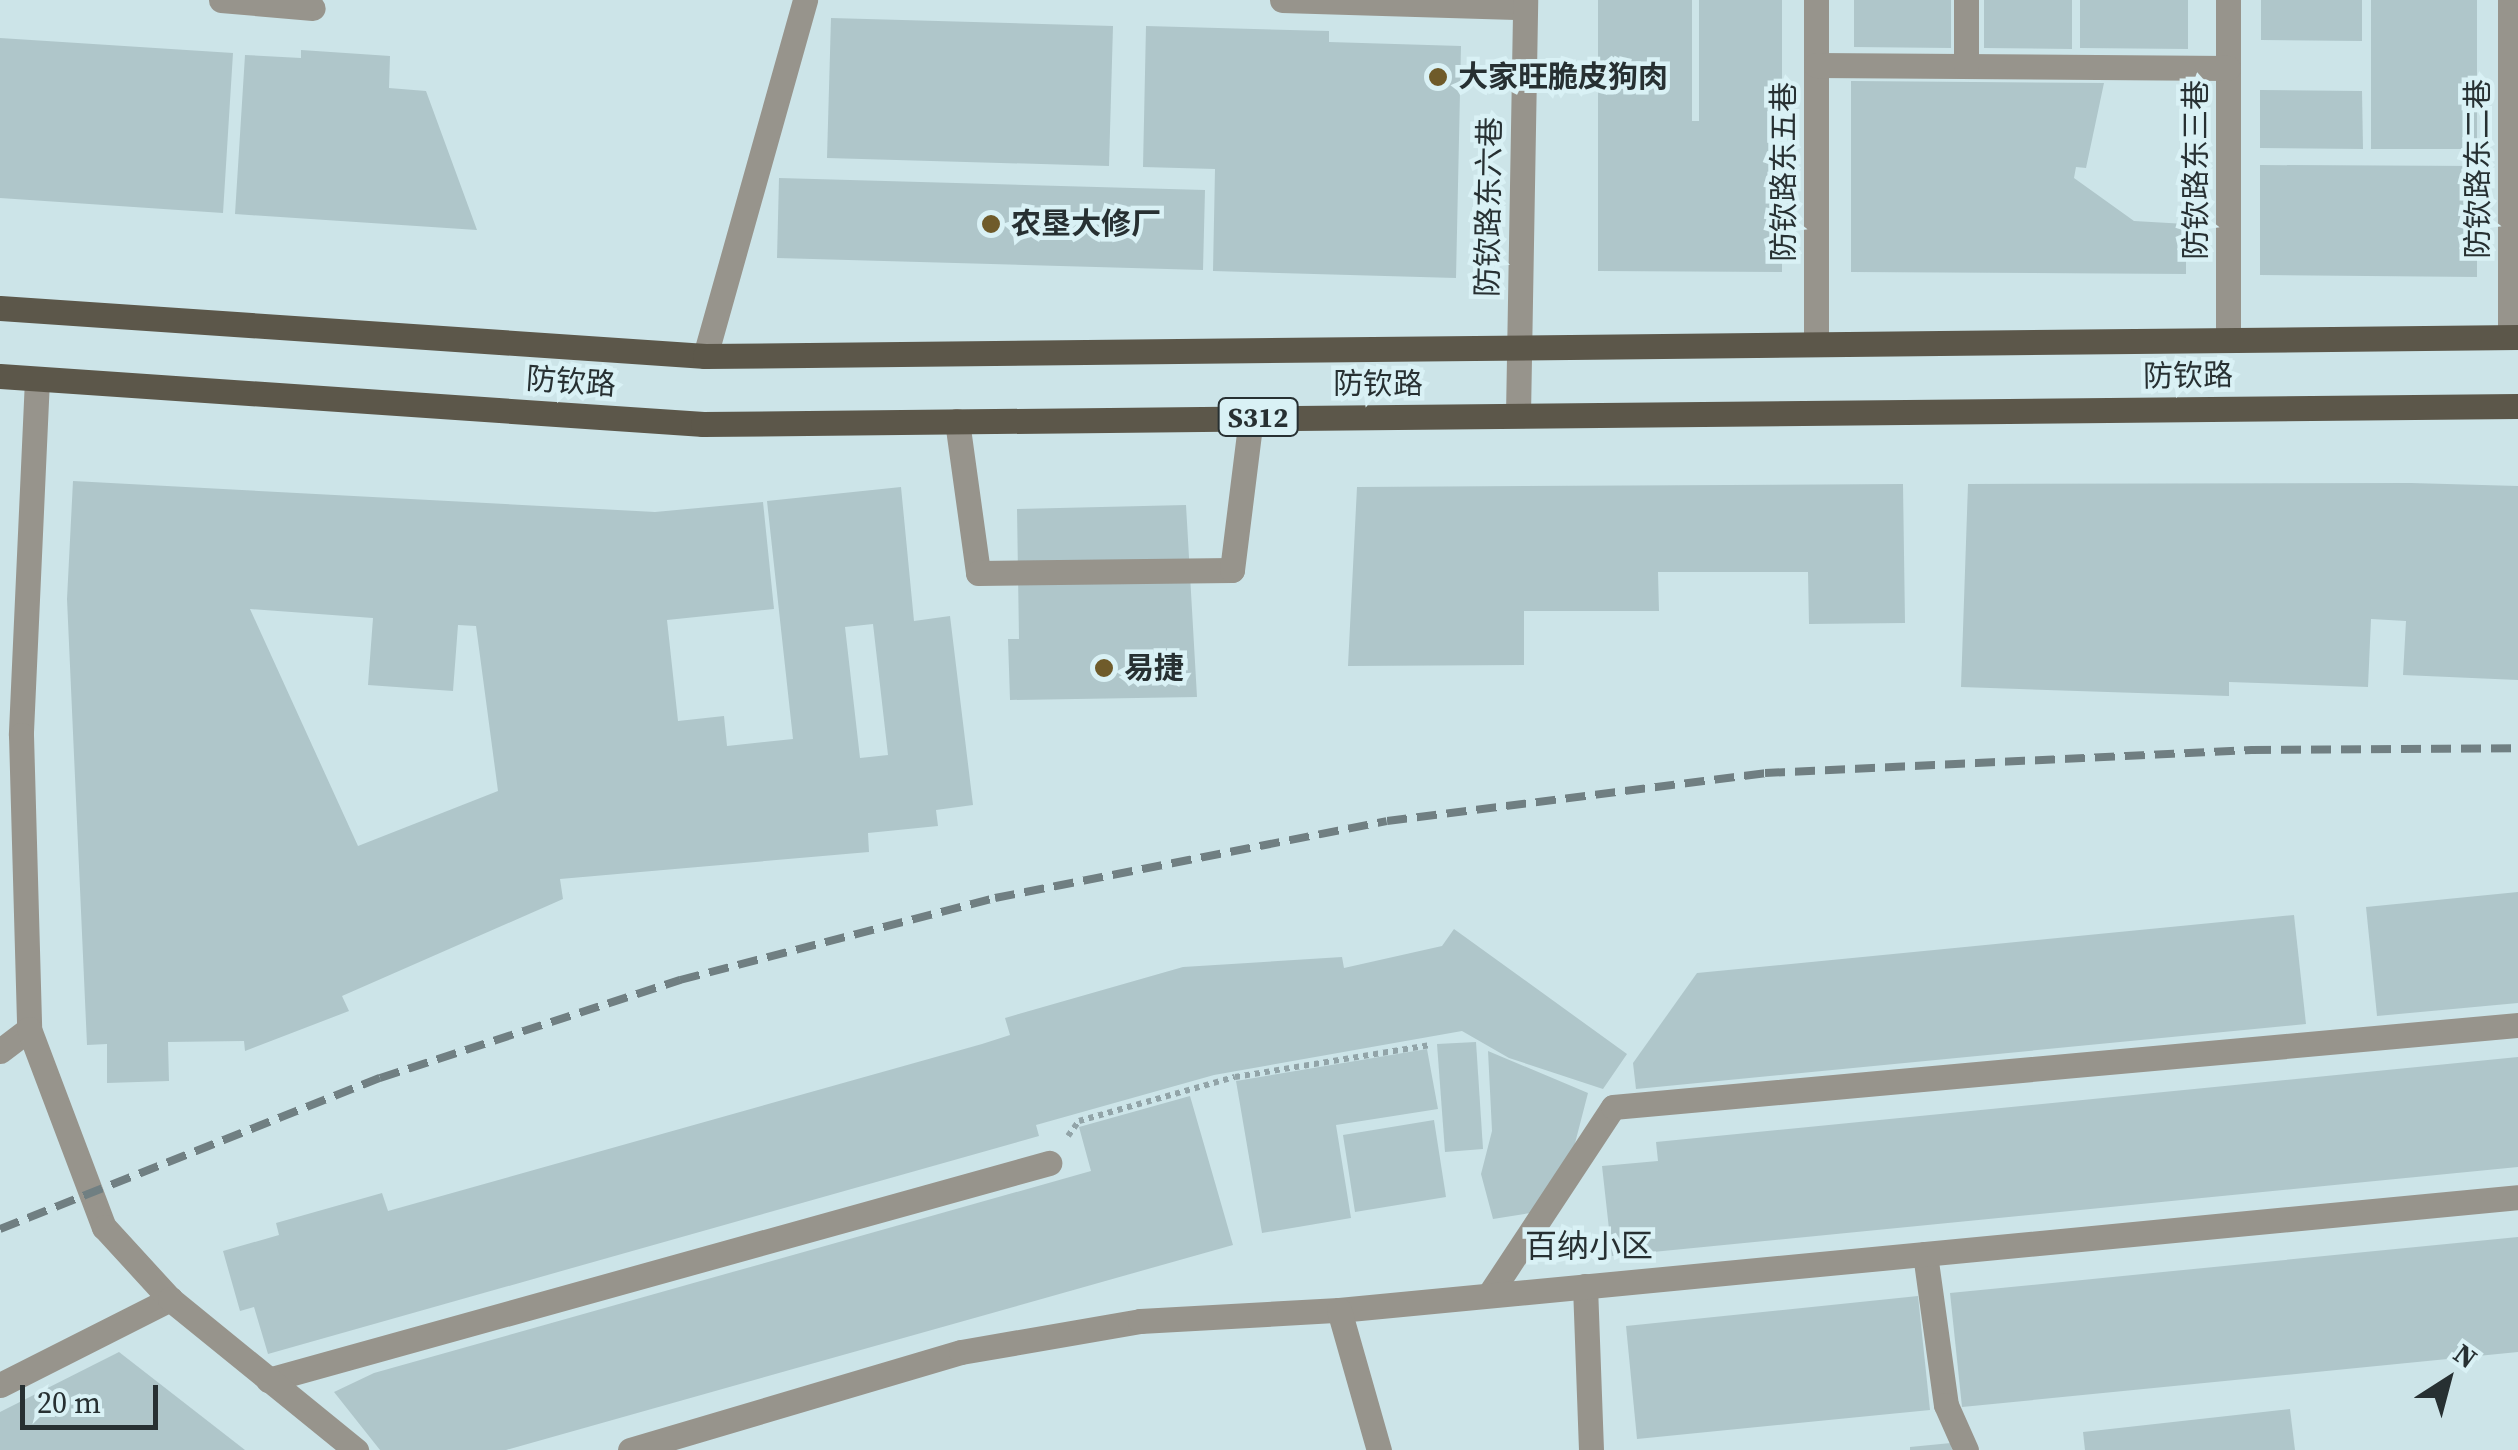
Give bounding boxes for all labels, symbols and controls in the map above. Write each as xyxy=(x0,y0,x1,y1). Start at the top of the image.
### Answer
place label: 大家旺脆皮狗肉 xyxy=(1458,59,1668,95)
marker: 大家旺脆皮狗肉 xyxy=(1427,66,1449,88)
street label: 防钦路东二巷 xyxy=(2460,79,2496,259)
street label: 防钦路东三巷 xyxy=(2178,80,2214,260)
street label: 防钦路东五巷 xyxy=(1766,82,1802,262)
street label: 防钦路东六巷 xyxy=(1469,117,1509,297)
place label: 农垦大修厂 xyxy=(1011,206,1161,242)
marker: 农垦大修厂 xyxy=(980,213,1002,235)
street label: 防钦路 xyxy=(2143,357,2233,395)
street label: 防钦路 xyxy=(525,361,617,403)
street label: 防钦路 xyxy=(1333,366,1423,402)
road number: S312 xyxy=(1216,394,1300,440)
place label: 易捷 xyxy=(1124,650,1184,686)
marker: 易捷 xyxy=(1093,657,1115,679)
district label: 百纳小区 xyxy=(1525,1227,1653,1265)
north arrow xyxy=(2398,1330,2498,1430)
text: N xyxy=(2446,1334,2485,1377)
scale bar xyxy=(25,1365,162,1427)
text: 20 m xyxy=(37,1382,101,1423)

